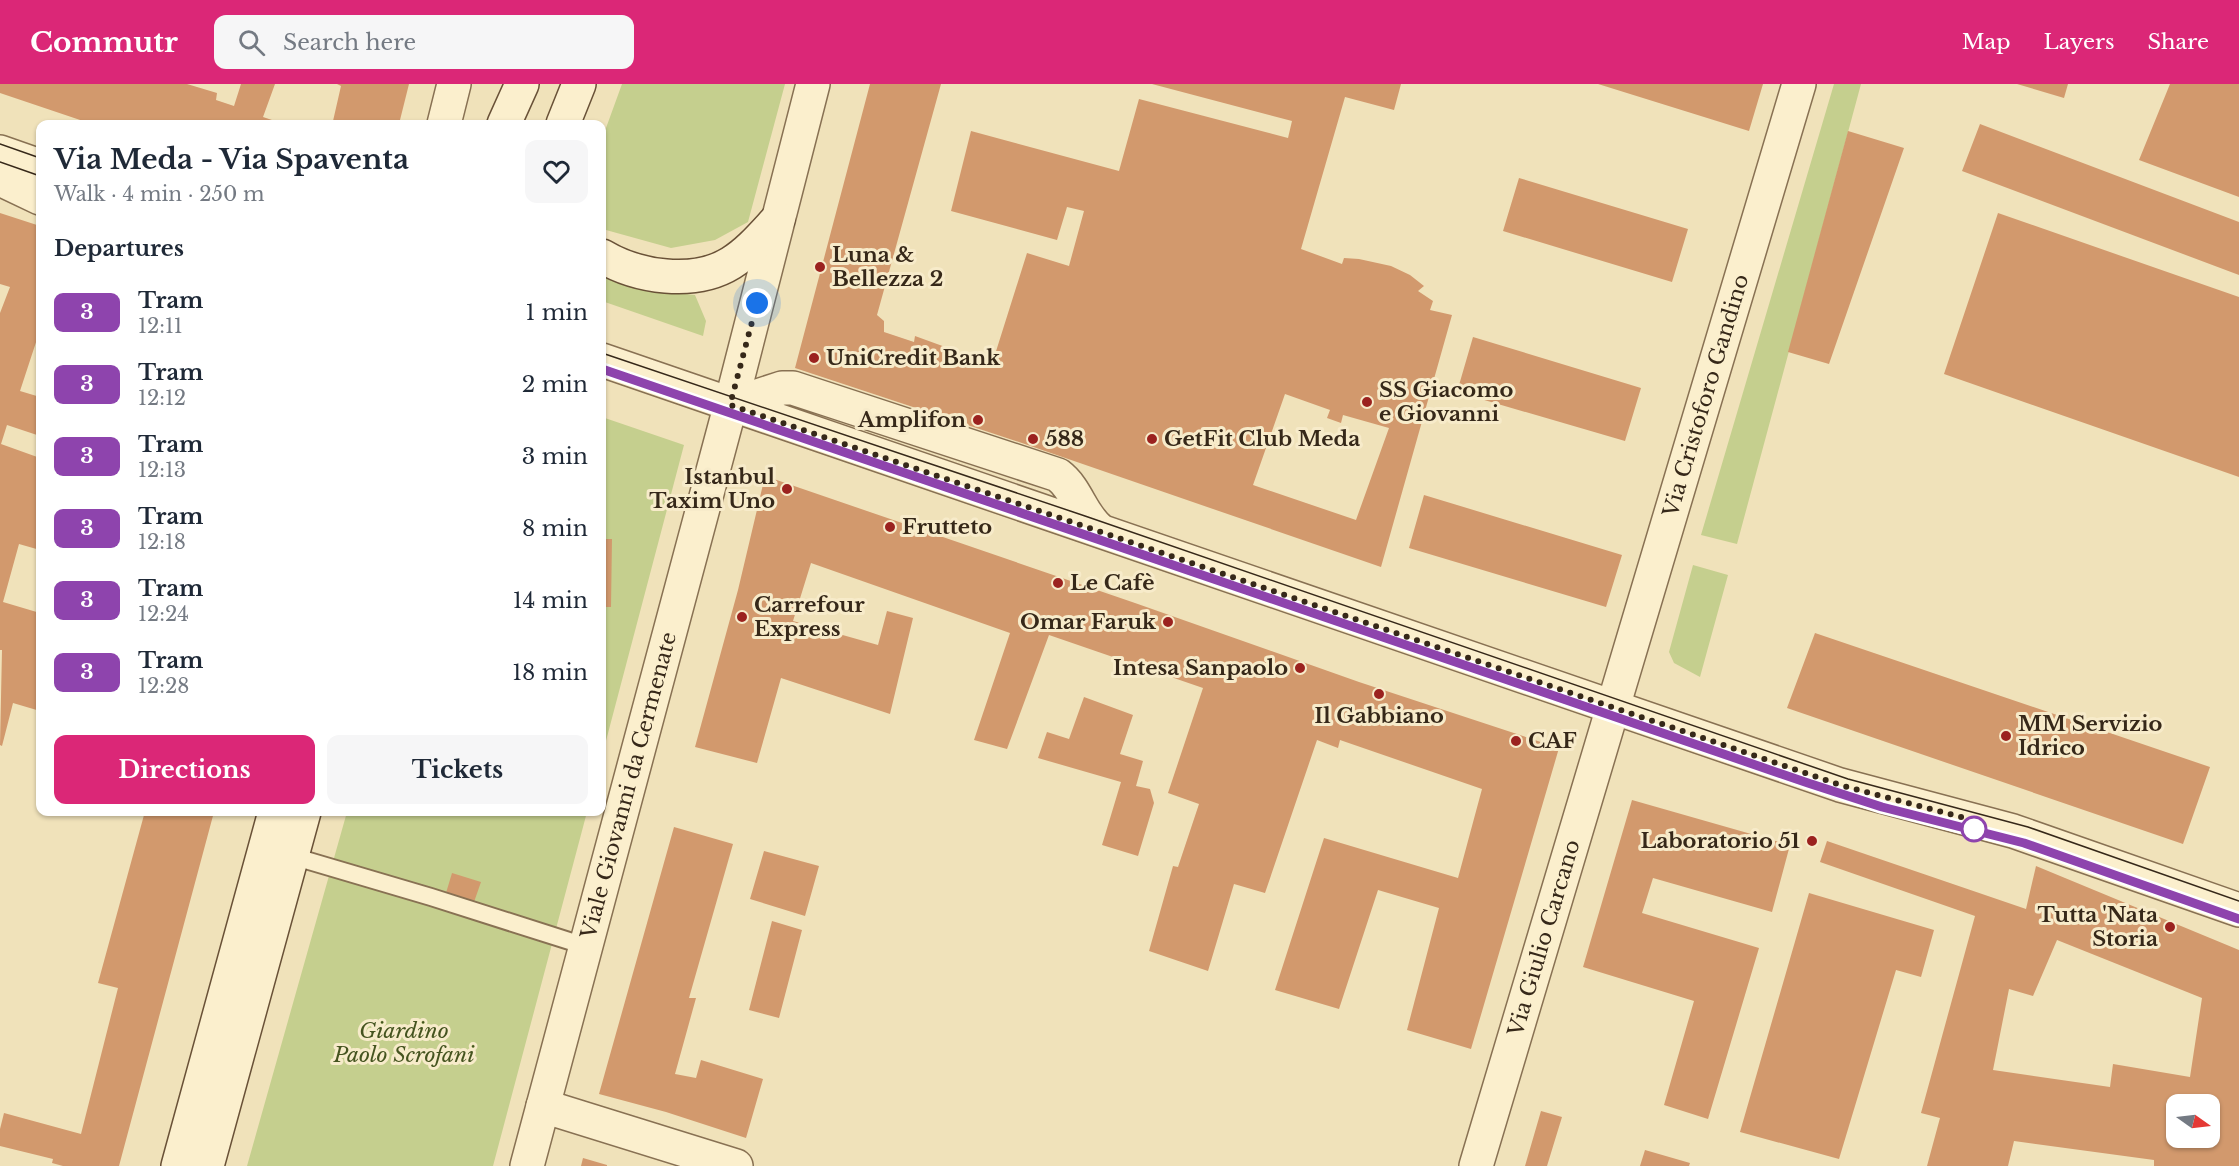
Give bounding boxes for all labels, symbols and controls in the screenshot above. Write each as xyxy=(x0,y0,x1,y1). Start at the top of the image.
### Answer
search box xyxy=(214,15,634,69)
text: Commutr xyxy=(30,25,178,60)
icon: search xyxy=(235,26,268,59)
text: Search here xyxy=(283,29,416,56)
text: Map xyxy=(1962,29,2011,55)
text: Layers xyxy=(2044,29,2115,55)
text: Share xyxy=(2148,29,2209,55)
button: heart xyxy=(525,140,588,203)
text: Via Meda - Via Spaventa xyxy=(54,142,409,177)
text: Walk · 4 min · 250 m xyxy=(54,182,264,206)
text: Departures xyxy=(54,235,184,262)
place label: Luna & Bellezza 2 xyxy=(832,242,943,292)
marker: Luna & Bellezza 2 xyxy=(813,260,827,274)
street label: Via Cristoforo Gandino xyxy=(1657,271,1754,521)
text: Tram xyxy=(138,287,203,314)
your location xyxy=(742,288,772,318)
text: 3 xyxy=(80,299,94,325)
text: 1 min xyxy=(526,299,588,326)
text: 12:11 xyxy=(138,314,183,338)
place label: UniCredit Bank xyxy=(826,345,1001,371)
marker: UniCredit Bank xyxy=(807,351,821,365)
text: Tram xyxy=(138,359,203,386)
text: 3 xyxy=(80,371,94,397)
text: 2 min xyxy=(522,371,588,398)
place label: SS Giacomo e Giovanni xyxy=(1379,377,1513,427)
text: 12:12 xyxy=(138,386,186,410)
marker: SS Giacomo e Giovanni xyxy=(1360,395,1374,409)
place label: Amplifon xyxy=(857,407,966,433)
marker: Amplifon xyxy=(971,413,985,427)
place label: 588 xyxy=(1045,426,1084,452)
place label: GetFit Club Meda xyxy=(1164,426,1360,452)
text: Tram xyxy=(138,431,203,458)
marker: 588 xyxy=(1026,432,1040,446)
marker: GetFit Club Meda xyxy=(1145,432,1159,446)
text: 3 xyxy=(80,443,94,469)
text: 3 min xyxy=(522,443,588,470)
text: 12:13 xyxy=(138,458,186,482)
place label: Istanbul Taxim Uno xyxy=(649,464,776,514)
marker: Istanbul Taxim Uno xyxy=(780,482,794,496)
text: Tram xyxy=(138,503,203,530)
place label: Frutteto xyxy=(902,514,992,540)
text: 3 xyxy=(80,515,94,541)
text: 8 min xyxy=(522,515,588,542)
marker: Frutteto xyxy=(883,520,897,534)
text: 12:18 xyxy=(138,530,186,554)
place label: Le Cafè xyxy=(1070,570,1155,596)
text: Tram xyxy=(138,575,203,602)
marker: Le Cafè xyxy=(1051,576,1065,590)
text: 3 xyxy=(80,587,94,613)
text: 14 min xyxy=(513,587,588,614)
place label: Carrefour Express xyxy=(754,592,865,642)
text: 12:24 xyxy=(138,602,189,626)
place label: Omar Faruk xyxy=(1020,609,1157,635)
marker: Carrefour Express xyxy=(735,610,749,624)
marker: Omar Faruk xyxy=(1161,615,1175,629)
street label: Viale Giovanni da Cermenate xyxy=(575,629,682,943)
text: Tram xyxy=(138,647,203,674)
place label: Intesa Sanpaolo xyxy=(1113,655,1288,681)
text: 3 xyxy=(80,659,94,685)
text: 18 min xyxy=(512,659,588,686)
marker: Intesa Sanpaolo xyxy=(1293,661,1307,675)
text: 12:28 xyxy=(138,674,189,698)
marker: Il Gabbiano xyxy=(1372,687,1386,701)
place label: Il Gabbiano xyxy=(1314,703,1444,729)
place label: MM Servizio Idrico xyxy=(2018,711,2163,761)
place label: CAF xyxy=(1528,728,1577,754)
marker: MM Servizio Idrico xyxy=(1999,729,2013,743)
marker: CAF xyxy=(1509,734,1523,748)
button: Directions xyxy=(54,735,315,804)
button: Tickets xyxy=(327,735,588,804)
unlabelled marker xyxy=(1961,816,1987,842)
place label: Laboratorio 51 xyxy=(1641,828,1800,854)
marker: Laboratorio 51 xyxy=(1805,834,1819,848)
street label: Via Giulio Carcano xyxy=(1502,837,1586,1040)
place label: Tutta 'Nata Storia xyxy=(2037,902,2158,952)
marker: Tutta 'Nata Storia xyxy=(2163,920,2177,934)
park label: Giardino Paolo Scrofani xyxy=(333,1018,475,1068)
north arrow xyxy=(2166,1094,2220,1148)
map controls xyxy=(2166,1094,2220,1148)

